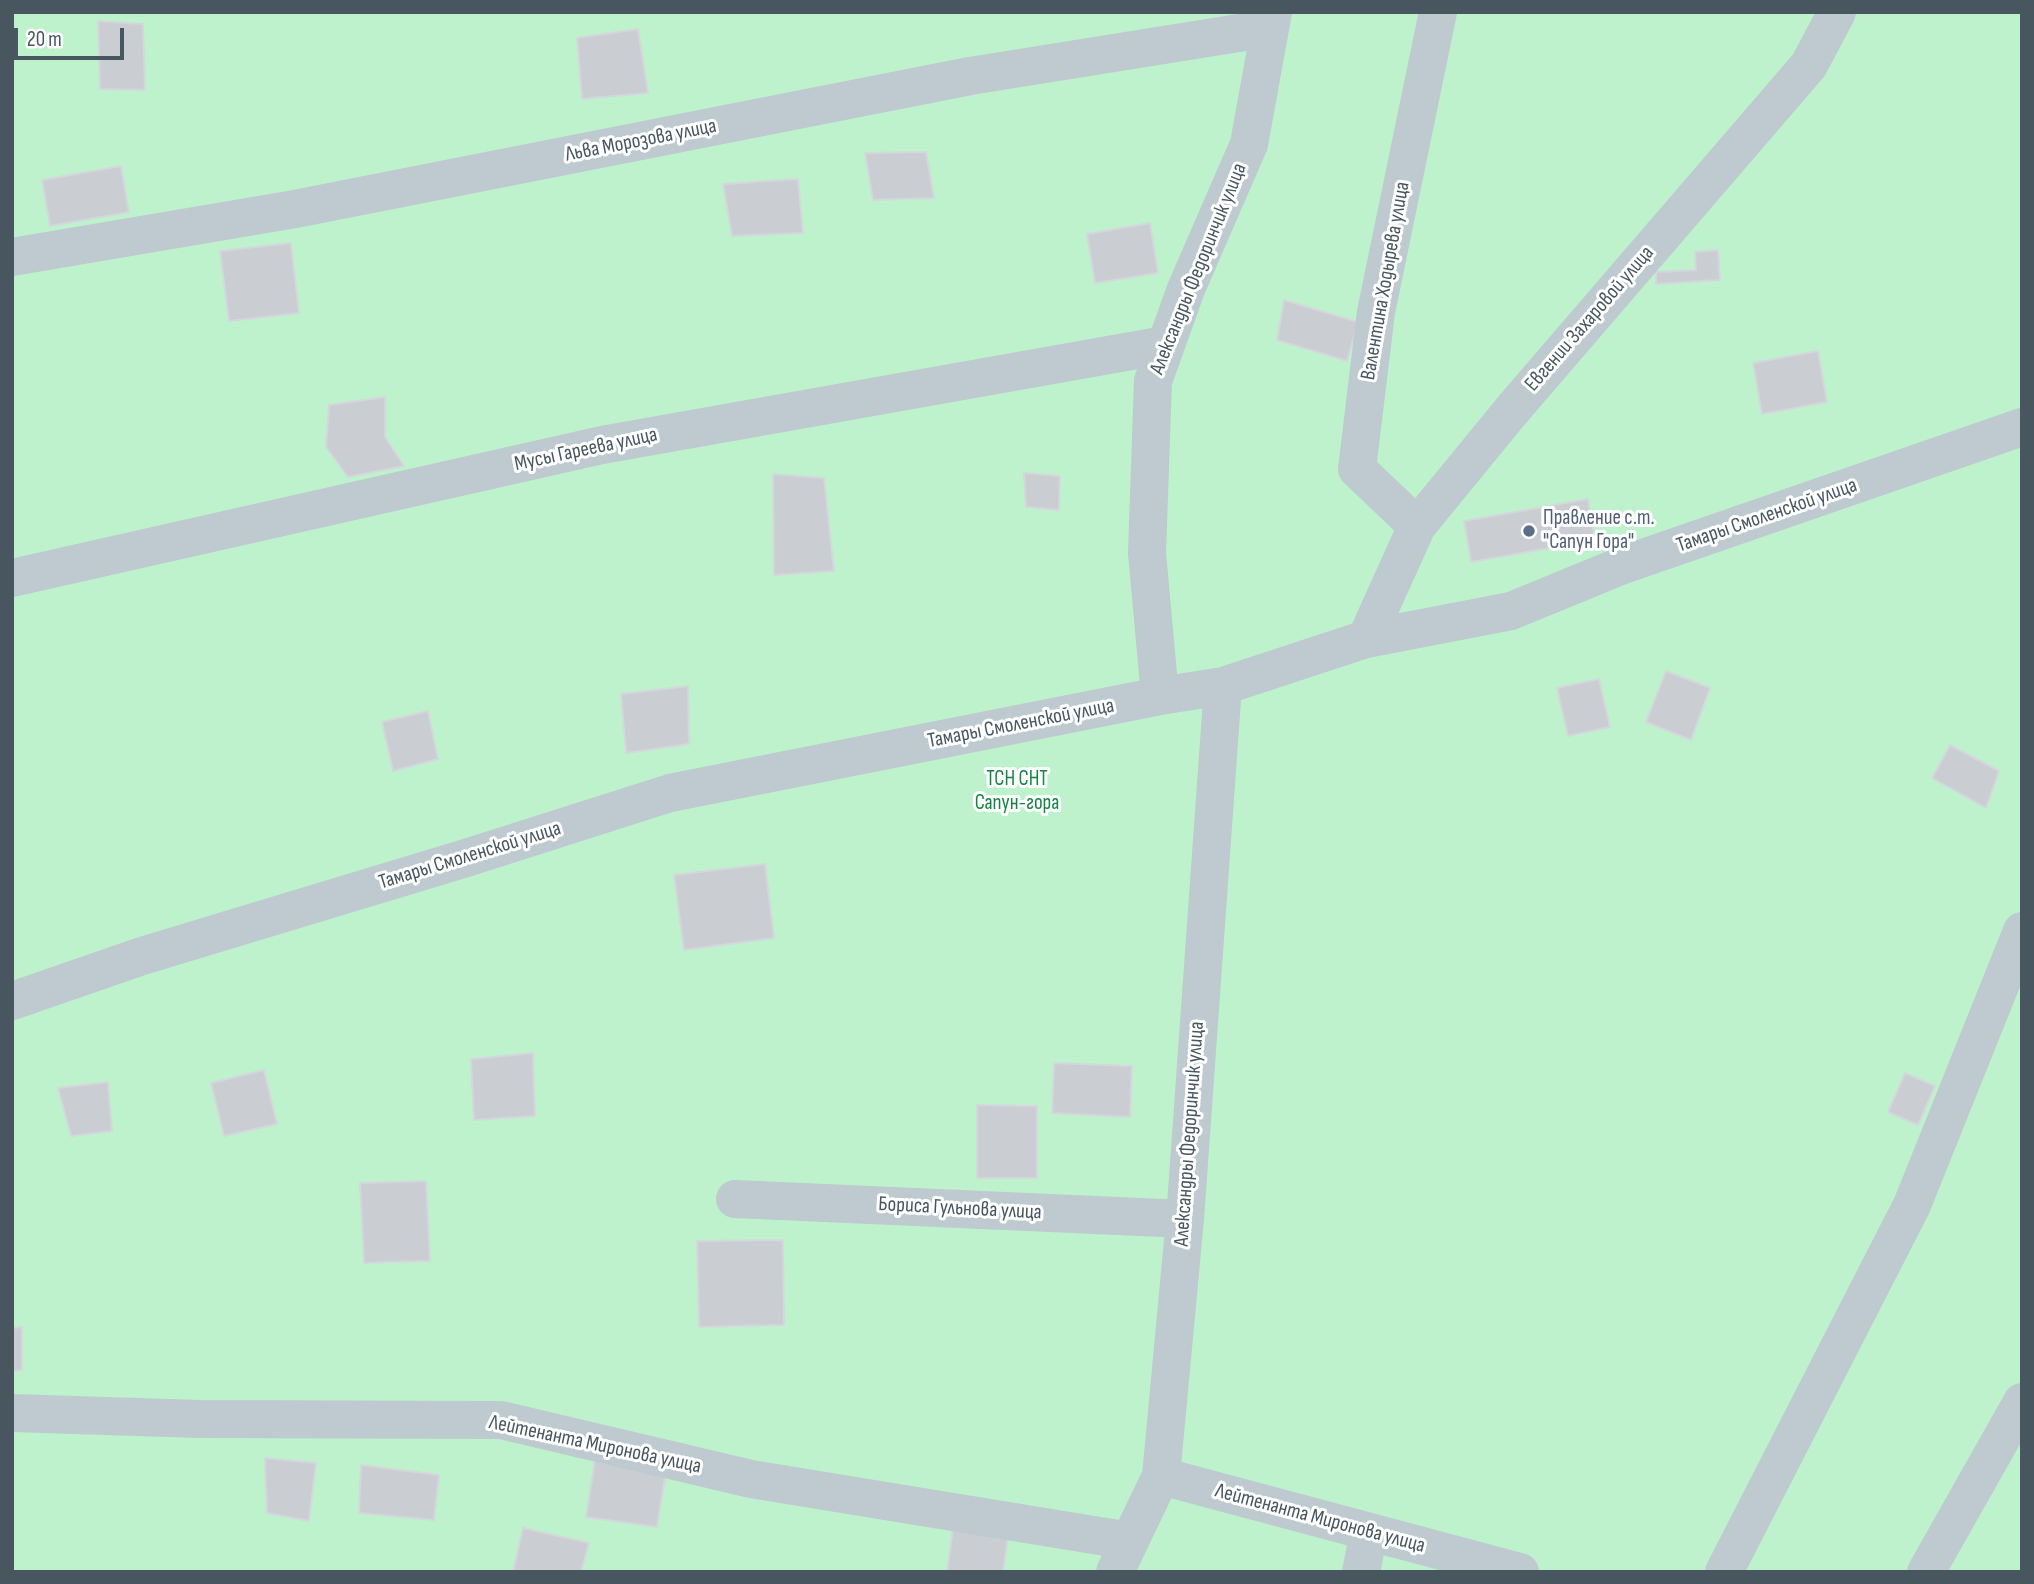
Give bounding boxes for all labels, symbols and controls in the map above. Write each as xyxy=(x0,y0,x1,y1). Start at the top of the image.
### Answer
scale bar xyxy=(18,14,128,58)
text: 20 m xyxy=(27,27,62,52)
street label: Льва Морозова улица xyxy=(563,114,719,168)
street label: Александры Федоринчик улица xyxy=(1145,160,1253,378)
street label: Валентина Ходырева улица xyxy=(1356,180,1416,382)
street label: Евгении Захаровой улица xyxy=(1520,241,1660,397)
street label: Мусы Гареева улица xyxy=(512,423,660,477)
street label: Тамары Смоленской улица xyxy=(1673,473,1861,559)
place label: Правление с.т. "Сапун Гора" xyxy=(1543,506,1655,556)
marker: Правление с.т. "Сапун Гора" xyxy=(1521,523,1537,539)
street label: Тамары Смоленской улица xyxy=(926,694,1116,754)
park label: ТСН СНТ Сапун-гора xyxy=(975,767,1059,817)
street label: Тамары Смоленской улица xyxy=(376,816,564,896)
street label: Александры Федоринчик улица xyxy=(1170,1021,1210,1247)
street label: Бориса Гульнова улица xyxy=(878,1192,1042,1226)
street label: Лейтенанта Миронова улица xyxy=(487,1410,703,1480)
street label: Лейтенанта Миронова улица xyxy=(1212,1479,1428,1559)

